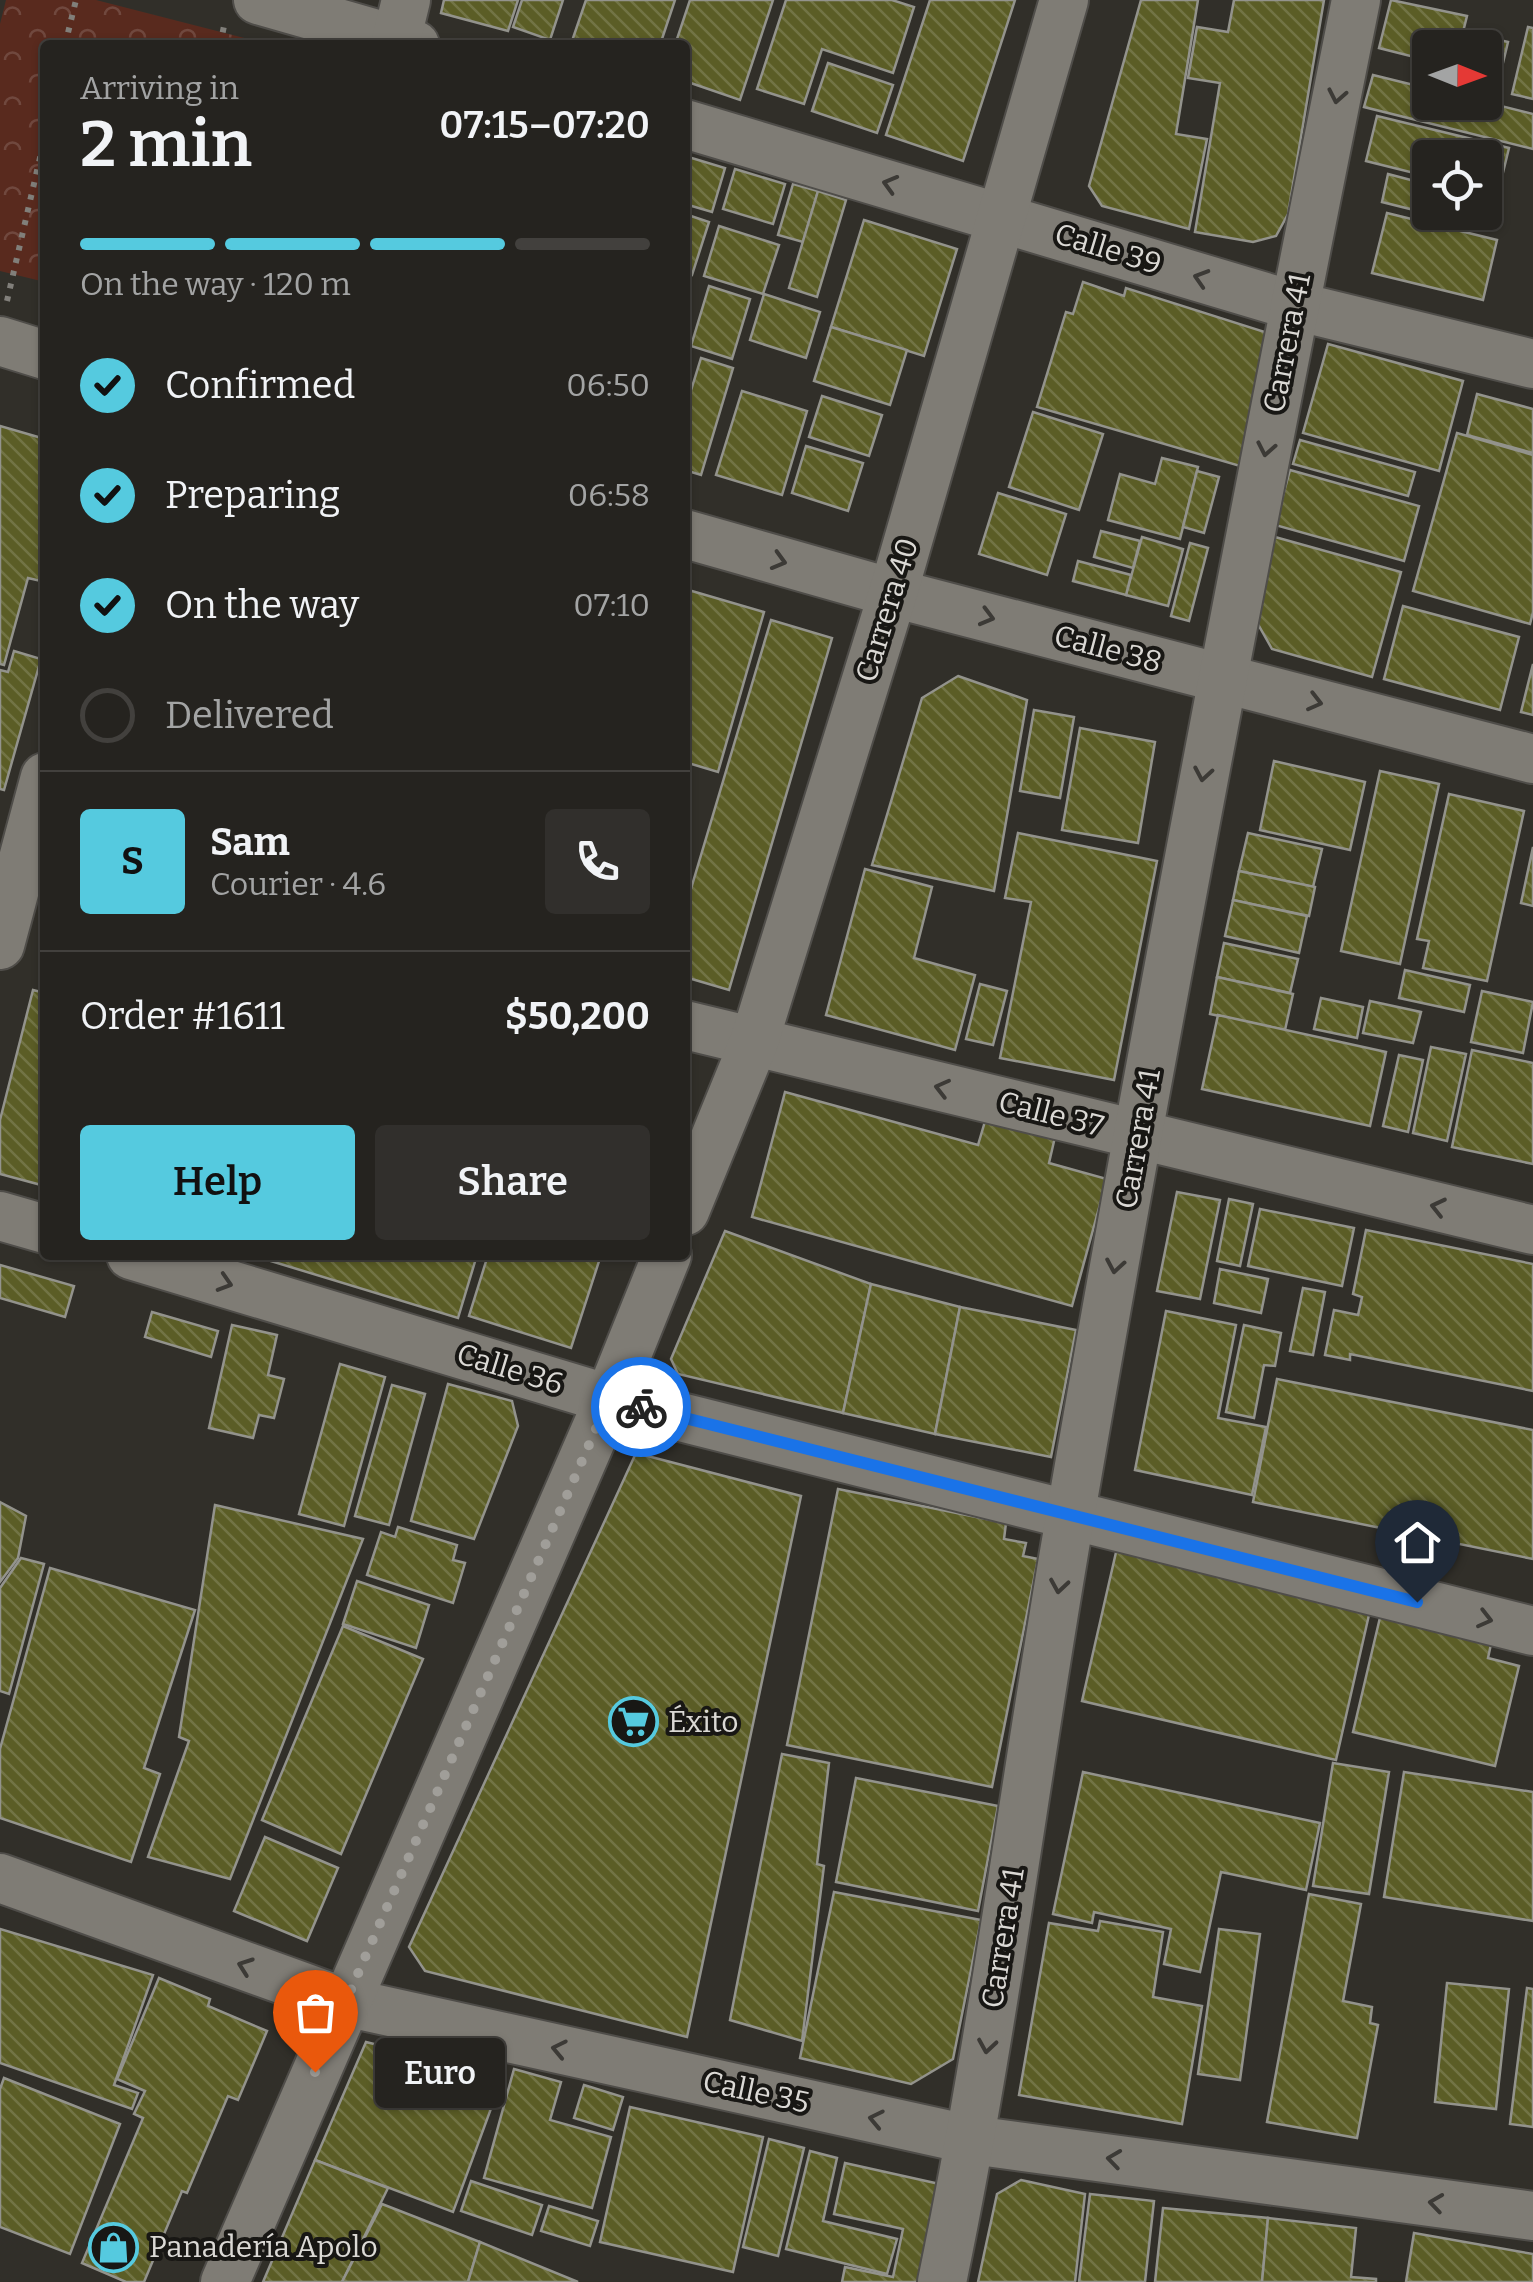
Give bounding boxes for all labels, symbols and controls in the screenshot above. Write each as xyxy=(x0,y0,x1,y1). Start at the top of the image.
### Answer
north arrow xyxy=(1412,30,1502,120)
map controls xyxy=(1412,30,1502,230)
text: Arriving in xyxy=(80,69,239,107)
one-way arrow xyxy=(1327,87,1348,104)
text: 07:15–07:20 xyxy=(439,102,650,148)
text: 2 min xyxy=(80,105,252,183)
button: locate xyxy=(1412,140,1502,230)
one-way arrow xyxy=(882,175,899,196)
street label: Calle 39 xyxy=(1050,216,1166,282)
text: On the way · 120 m xyxy=(80,265,351,303)
one-way arrow xyxy=(1194,269,1211,289)
street label: Carrera 41 xyxy=(1256,270,1318,416)
icon: check xyxy=(80,358,135,413)
text: Confirmed xyxy=(165,362,355,408)
text: 06:50 xyxy=(566,366,650,404)
one-way arrow xyxy=(1257,440,1278,457)
icon: check xyxy=(80,468,135,523)
text: Preparing xyxy=(165,472,340,518)
text: 06:58 xyxy=(568,476,650,514)
street label: Carrera 40 xyxy=(848,534,926,686)
one-way arrow xyxy=(770,549,787,570)
icon: check xyxy=(80,578,135,633)
text: On the way xyxy=(165,582,359,628)
text: 07:10 xyxy=(573,586,650,624)
one-way arrow xyxy=(978,606,995,627)
street label: Calle 38 xyxy=(1050,617,1166,681)
one-way arrow xyxy=(1306,691,1323,712)
text: Delivered xyxy=(165,692,334,738)
one-way arrow xyxy=(1193,766,1214,782)
button: phone xyxy=(545,809,650,914)
text: Sam xyxy=(210,819,290,865)
text: S xyxy=(121,838,144,884)
text: Courier · 4.6 xyxy=(210,865,386,903)
text: Order #1611 xyxy=(80,993,285,1039)
text: $50,200 xyxy=(505,993,650,1039)
street label: Carrera 41 xyxy=(1108,1066,1168,1212)
one-way arrow xyxy=(934,1078,951,1099)
street label: Calle 37 xyxy=(995,1084,1107,1144)
button: Help xyxy=(80,1125,355,1240)
button: Share xyxy=(375,1125,650,1240)
one-way arrow xyxy=(1430,1198,1447,1219)
one-way arrow xyxy=(1105,1258,1126,1274)
one-way arrow xyxy=(215,1271,232,1292)
street label: Calle 36 xyxy=(452,1336,568,1402)
courier xyxy=(591,1357,691,1457)
icon: bike xyxy=(614,1380,669,1435)
pin xyxy=(1375,1500,1460,1603)
icon: home xyxy=(1390,1515,1445,1570)
one-way arrow xyxy=(1049,1578,1070,1594)
one-way arrow xyxy=(1476,1607,1493,1628)
supermarket icon: Éxito xyxy=(607,1696,659,1748)
place label: Éxito xyxy=(668,1704,739,1740)
street label: Carrera 41 xyxy=(974,1865,1032,2011)
one-way arrow xyxy=(238,1957,255,1978)
pin xyxy=(273,1970,358,2073)
icon: bag xyxy=(288,1985,343,2040)
callout: Euro xyxy=(375,2037,505,2107)
one-way arrow xyxy=(977,2037,998,2054)
one-way arrow xyxy=(551,2040,568,2061)
text: Euro xyxy=(404,2054,476,2092)
street label: Calle 35 xyxy=(699,2063,813,2121)
one-way arrow xyxy=(868,2110,885,2131)
one-way arrow xyxy=(1106,2150,1123,2171)
one-way arrow xyxy=(1428,2193,1445,2214)
shop icon: Panadería Apolo xyxy=(88,2221,140,2273)
place label: Panadería Apolo xyxy=(149,2229,378,2265)

